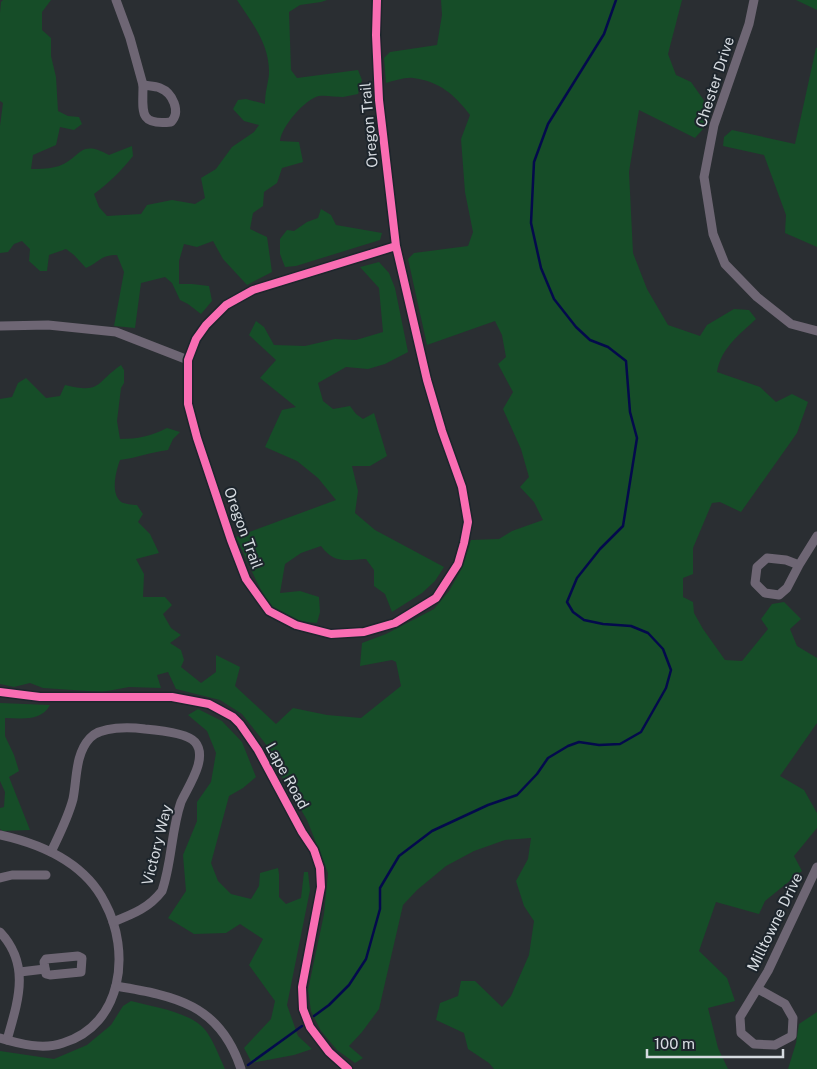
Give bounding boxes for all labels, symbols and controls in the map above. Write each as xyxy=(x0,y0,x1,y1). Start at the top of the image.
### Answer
street label: Chester Drive xyxy=(692,34,737,129)
street label: Oregon Trail xyxy=(356,82,381,168)
street label: Oregon Trail xyxy=(221,485,266,571)
street label: Lape Road xyxy=(262,740,313,812)
street label: Victory Way xyxy=(138,803,175,887)
street label: Milltowne Drive xyxy=(743,870,806,974)
scale bar xyxy=(647,1026,783,1058)
text: 100 m xyxy=(654,1035,695,1052)

